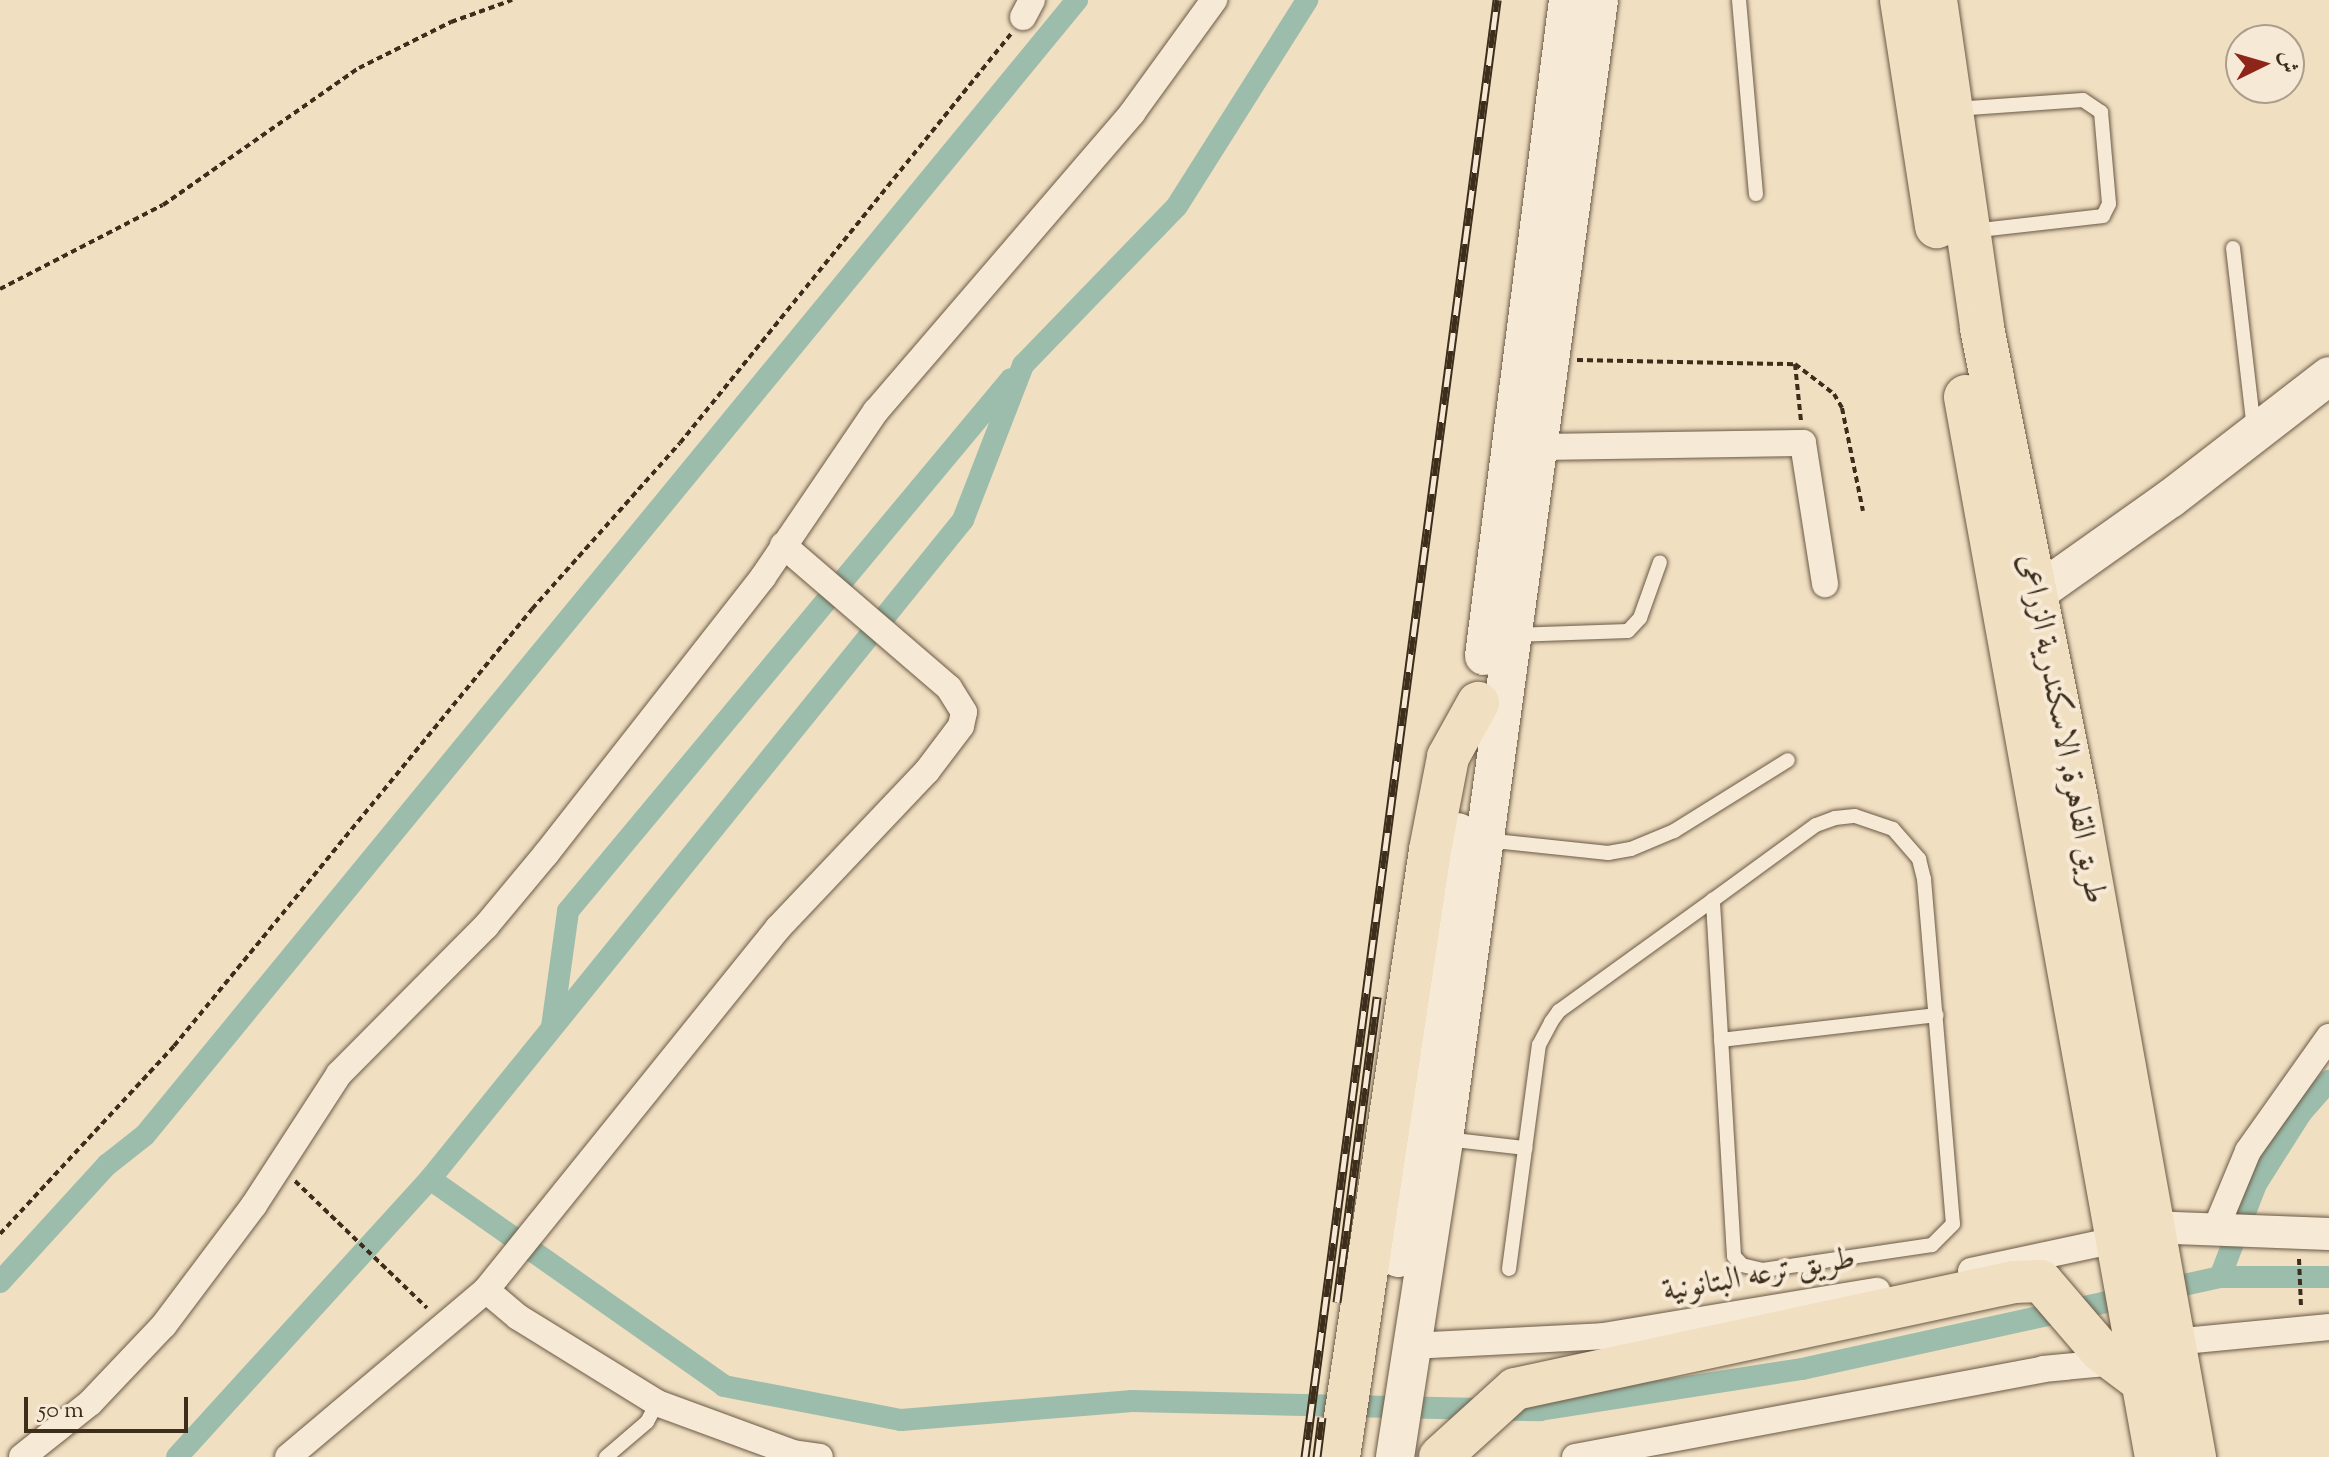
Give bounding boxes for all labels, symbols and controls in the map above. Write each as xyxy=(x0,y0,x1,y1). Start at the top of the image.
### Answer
north arrow xyxy=(2225,24,2305,104)
text: ش xyxy=(2270,50,2304,74)
street label: طريق القاهرة, الاسكندرية الزراعى xyxy=(2008,551,2114,907)
street label: طريق ترعه البتانونية xyxy=(1660,1240,1858,1312)
scale bar xyxy=(28,1381,192,1431)
text: 50 m xyxy=(38,1394,84,1428)

